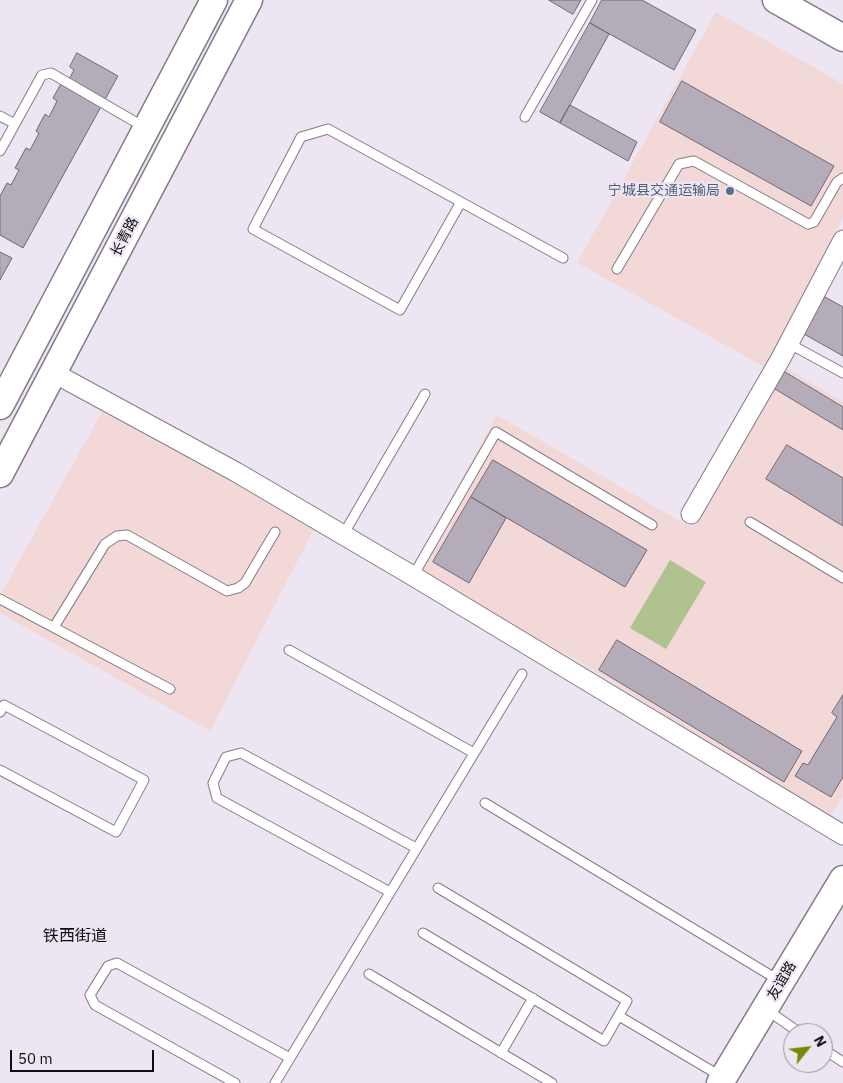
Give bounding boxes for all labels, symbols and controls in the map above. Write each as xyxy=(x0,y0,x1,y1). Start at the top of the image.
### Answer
place label: 宁城县交通运输局 xyxy=(608,183,720,199)
marker: 宁城县交通运输局 xyxy=(724,185,736,197)
street label: 长青路 xyxy=(108,215,142,259)
district label: 铁西街道 xyxy=(43,926,107,946)
street label: 友谊路 xyxy=(764,959,800,1003)
north arrow xyxy=(783,1023,833,1073)
text: N xyxy=(810,1032,831,1050)
scale bar xyxy=(12,1040,156,1072)
text: 50 m xyxy=(18,1049,53,1068)

